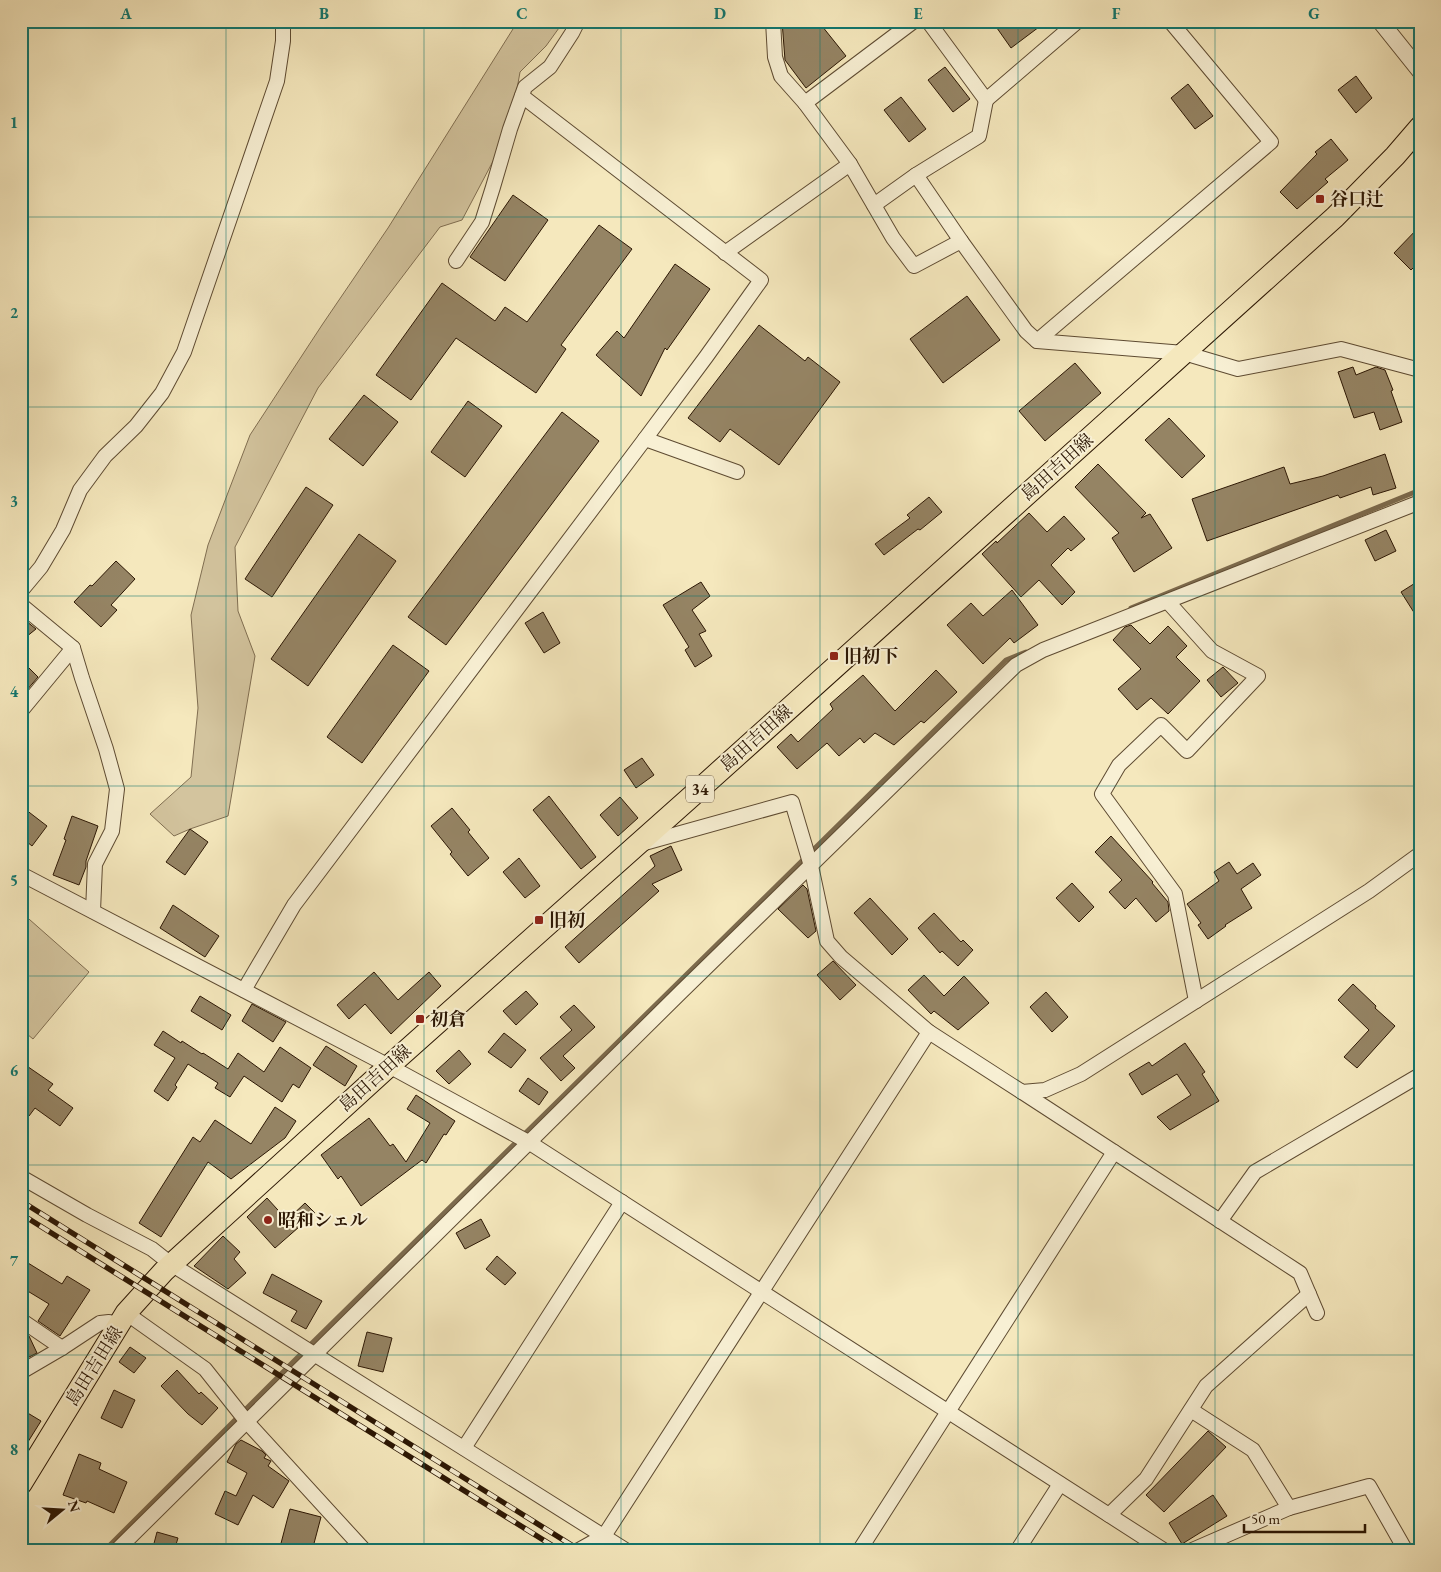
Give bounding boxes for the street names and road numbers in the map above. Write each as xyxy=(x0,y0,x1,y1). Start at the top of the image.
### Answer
street label: 島田吉田線 xyxy=(1016,428,1098,505)
street label: 島田吉田線 xyxy=(715,699,797,776)
road number: 34 xyxy=(686,776,714,802)
street label: 島田吉田線 xyxy=(334,1039,416,1116)
street label: 島田吉田線 xyxy=(60,1321,127,1410)

